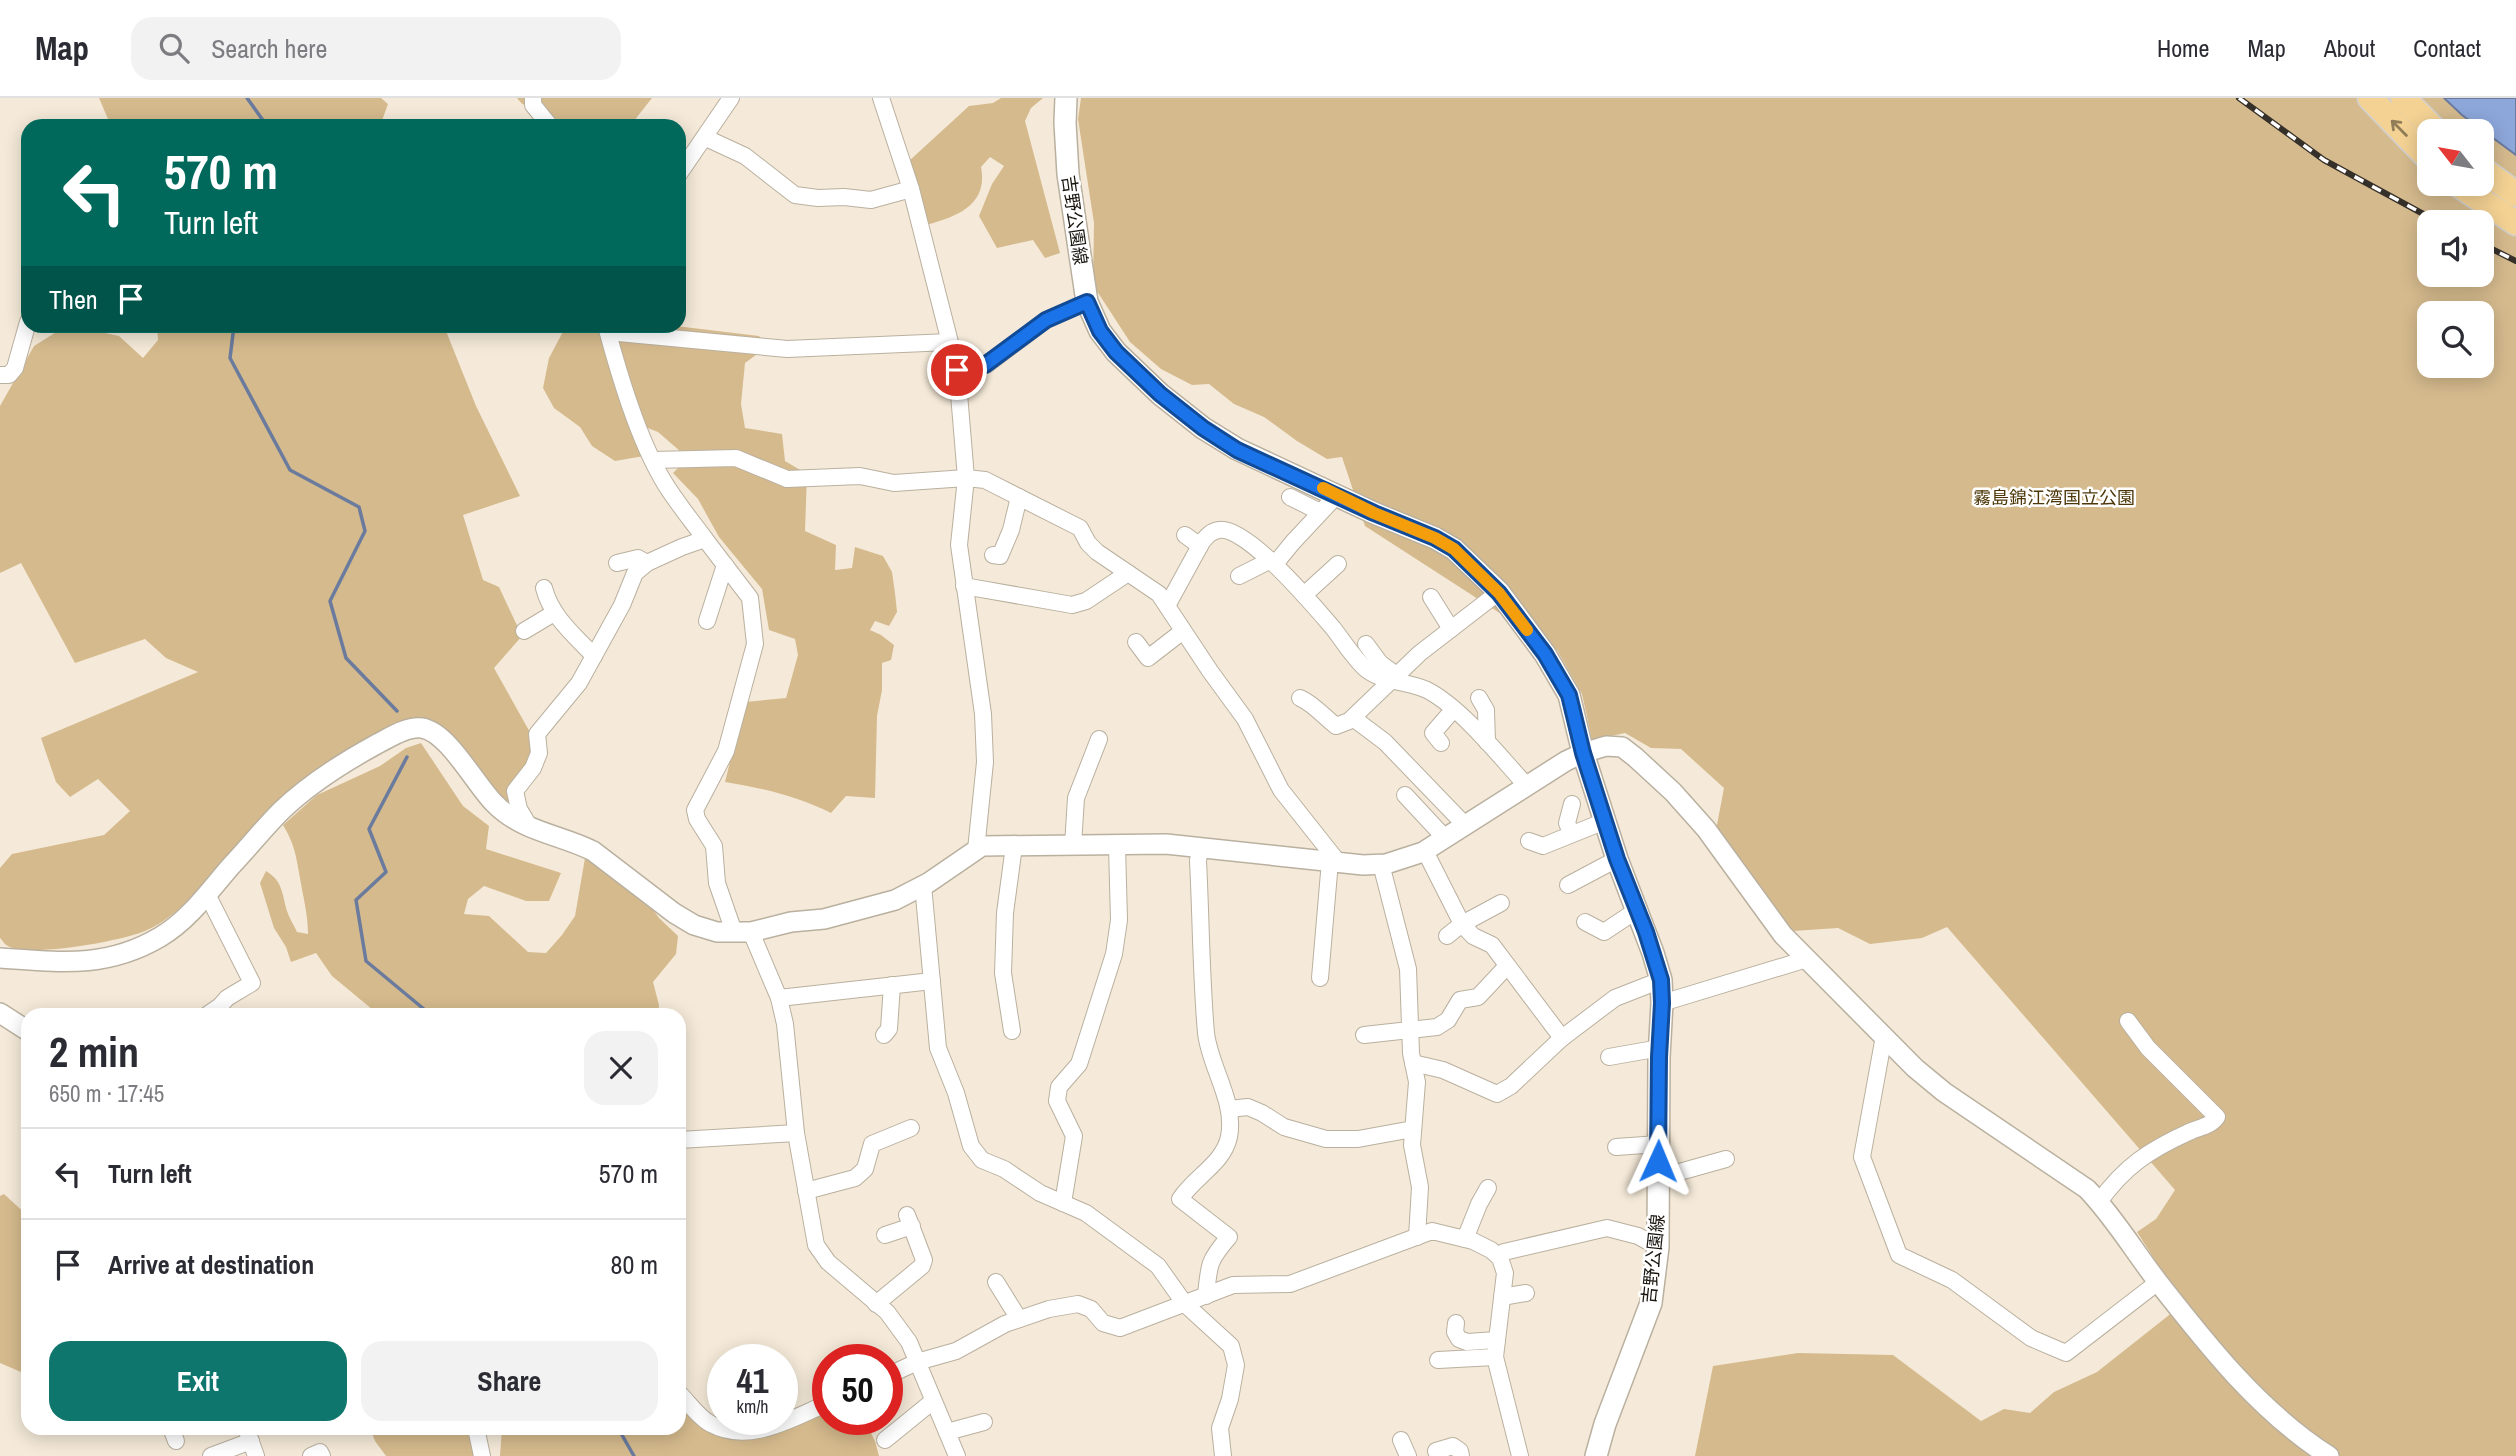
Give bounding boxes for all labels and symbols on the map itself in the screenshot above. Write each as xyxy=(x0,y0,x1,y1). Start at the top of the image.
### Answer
north arrow xyxy=(2417,119,2494,196)
one-way arrow xyxy=(2391,120,2408,137)
street label: 吉野公園線 xyxy=(1056,174,1094,266)
pin xyxy=(927,340,987,400)
park label: 霧島錦江湾国立公園 xyxy=(1973,485,2135,510)
position arrow xyxy=(1621,1124,1695,1198)
street label: 吉野公園線 xyxy=(1636,1213,1670,1305)
speed limit sign: 50 xyxy=(812,1344,903,1435)

